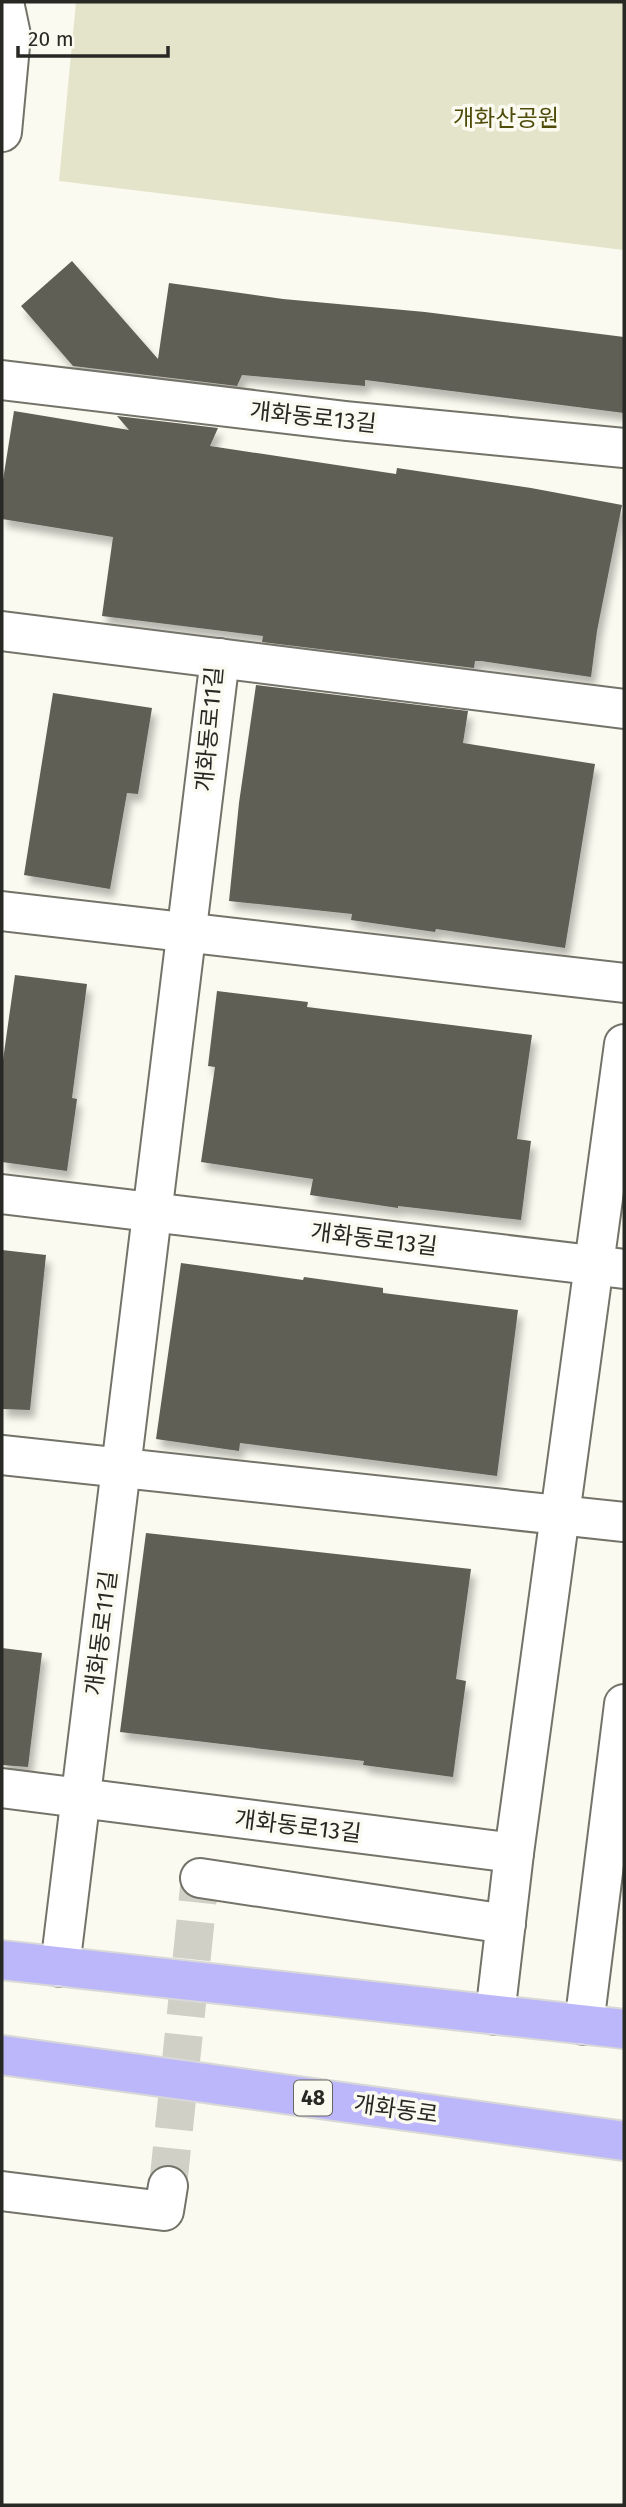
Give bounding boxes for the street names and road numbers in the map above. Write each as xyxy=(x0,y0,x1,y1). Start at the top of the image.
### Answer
street label: 개화동로13길 xyxy=(248,396,378,438)
street label: 개화동로11길 xyxy=(190,665,228,793)
street label: 개화동로13길 xyxy=(309,1217,439,1261)
street label: 개화동로11길 xyxy=(79,1569,123,1697)
street label: 개화동로13길 xyxy=(233,1804,363,1848)
road number: 48 xyxy=(294,2080,332,2116)
street label: 개화동로 xyxy=(352,2089,440,2129)

